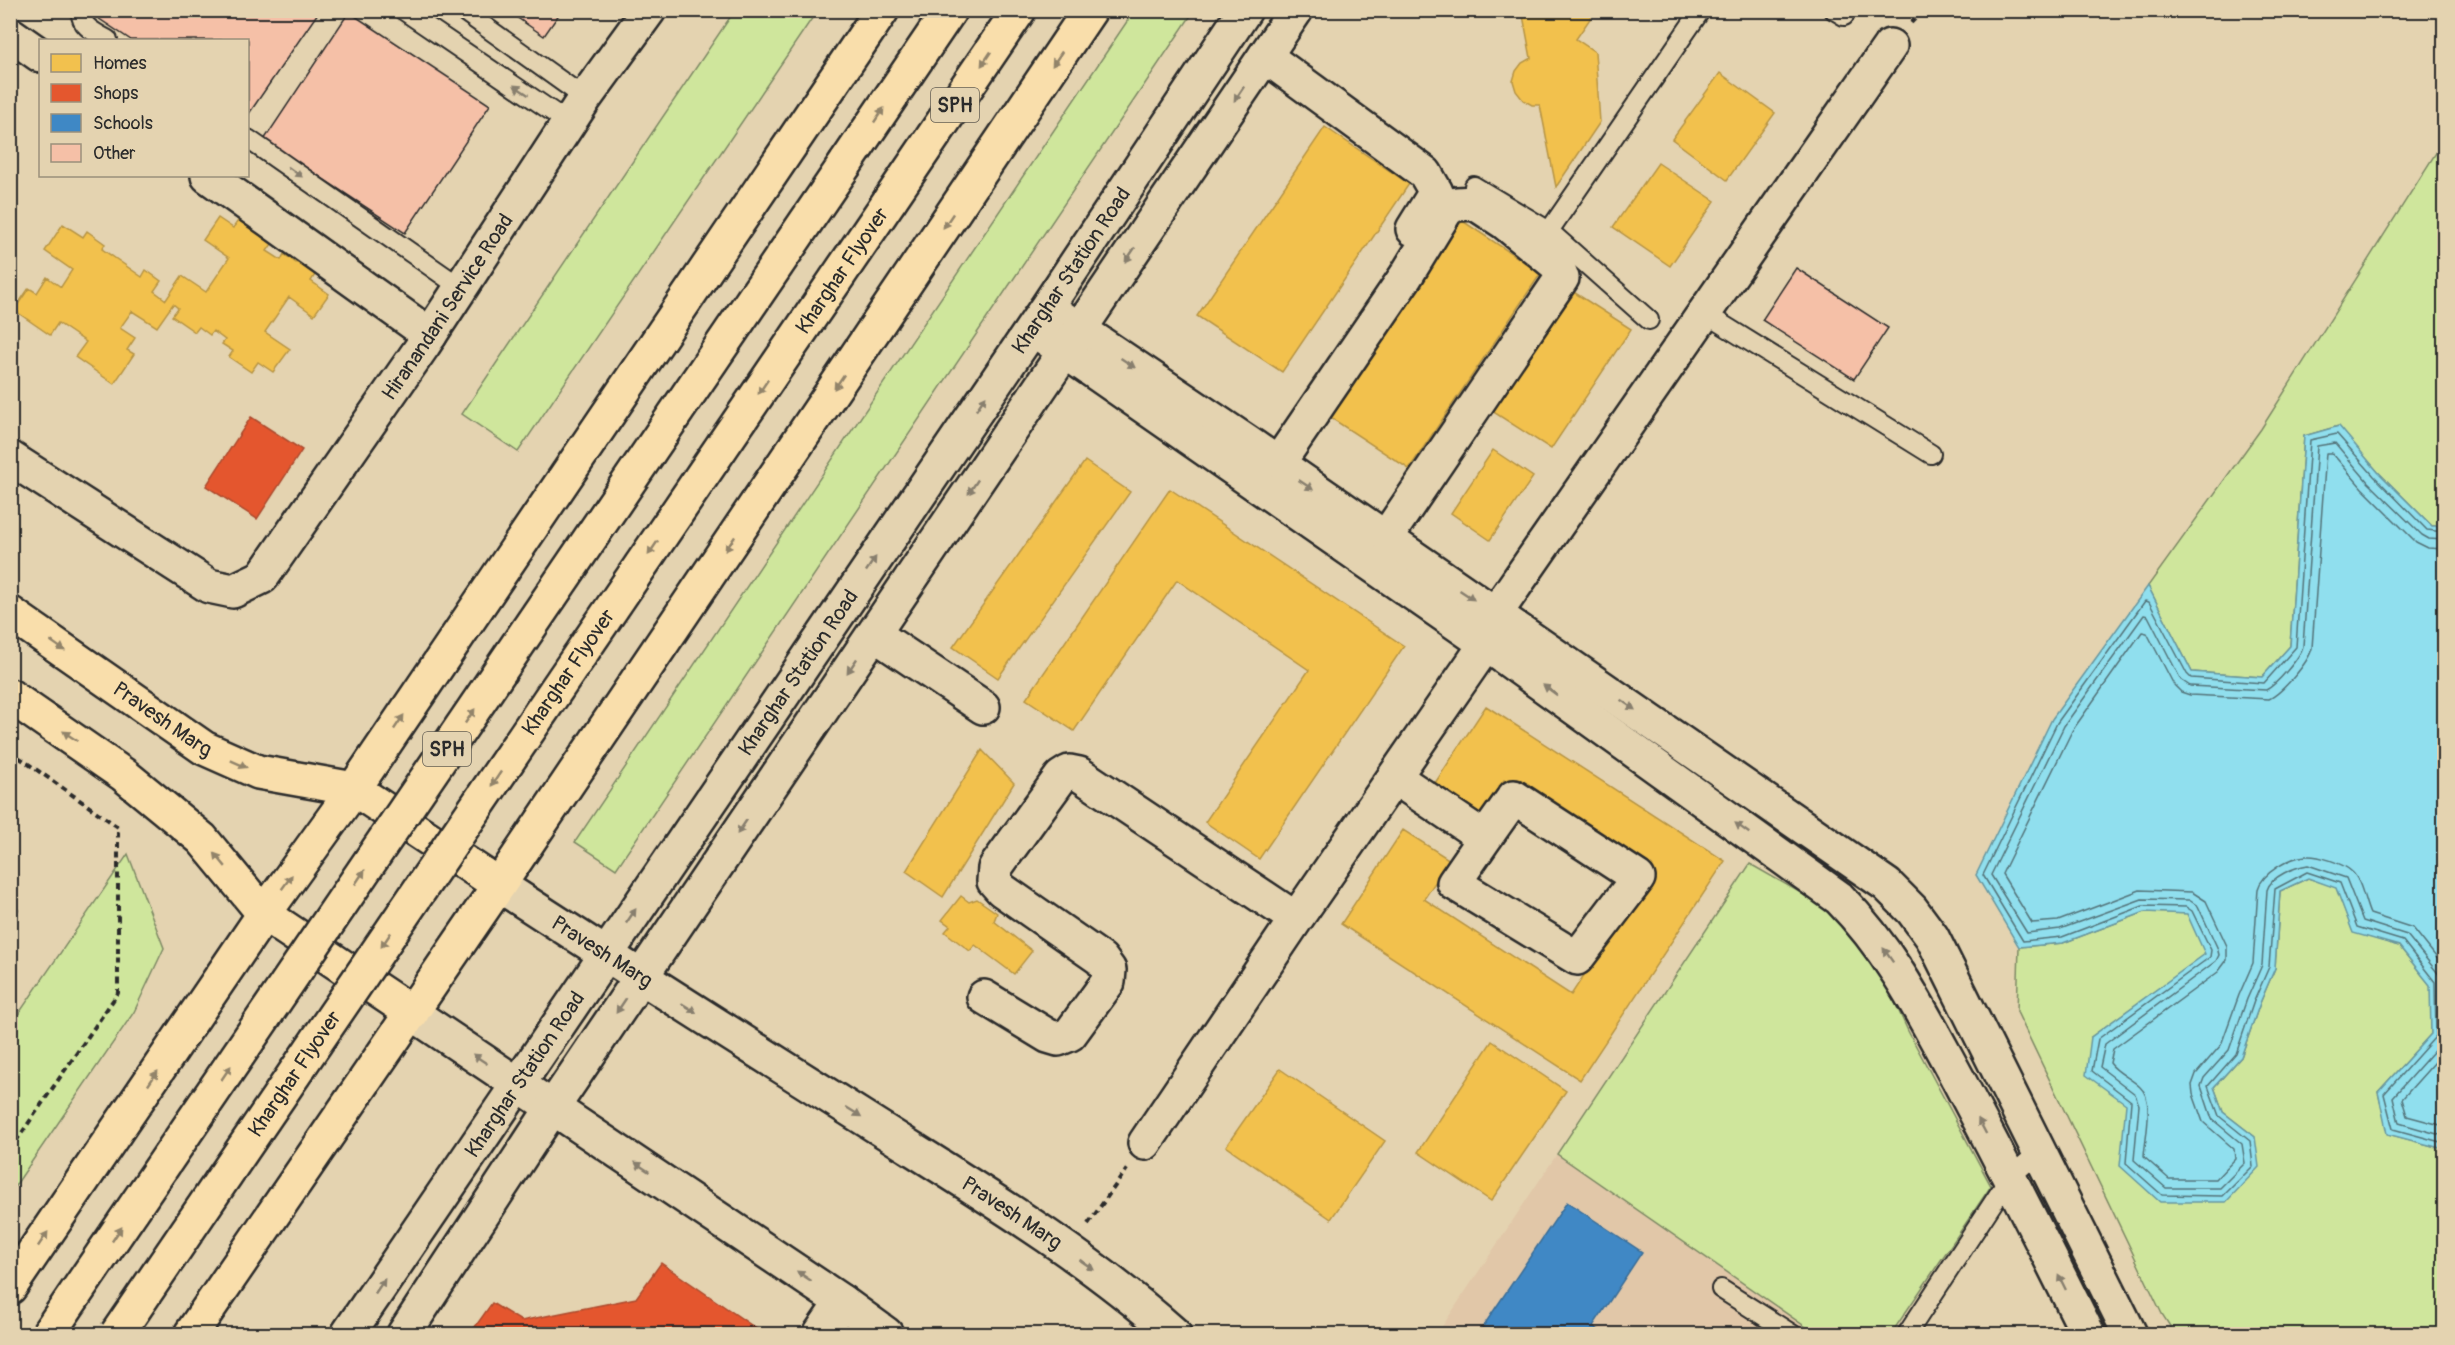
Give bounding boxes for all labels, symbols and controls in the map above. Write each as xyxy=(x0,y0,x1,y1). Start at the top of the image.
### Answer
legend xyxy=(39,39,249,177)
one-way arrow xyxy=(981,51,992,67)
one-way arrow xyxy=(1052,51,1063,67)
text: Homes xyxy=(93,52,146,75)
text: Shops xyxy=(93,82,138,105)
one-way arrow xyxy=(513,85,529,96)
one-way arrow xyxy=(1234,85,1245,102)
road number: SPH xyxy=(931,88,979,122)
one-way arrow xyxy=(873,107,885,123)
text: Schools xyxy=(93,112,153,135)
text: Other xyxy=(93,142,136,165)
one-way arrow xyxy=(287,166,303,178)
street label: Kharghar Station Road xyxy=(1005,182,1137,359)
street label: Kharghar Flyover xyxy=(789,202,895,339)
street label: Hiranandani Service Road xyxy=(376,208,519,405)
one-way arrow xyxy=(942,212,954,228)
one-way arrow xyxy=(1125,247,1136,263)
one-way arrow xyxy=(1120,357,1136,368)
one-way arrow xyxy=(834,374,845,390)
one-way arrow xyxy=(758,379,769,395)
one-way arrow xyxy=(975,395,987,411)
one-way arrow xyxy=(968,479,979,495)
one-way arrow xyxy=(1298,479,1314,490)
one-way arrow xyxy=(724,535,736,551)
one-way arrow xyxy=(648,540,659,556)
one-way arrow xyxy=(865,556,876,572)
street label: Kharghar Station Road xyxy=(732,584,864,761)
one-way arrow xyxy=(1459,589,1475,600)
street label: Kharghar Flyover xyxy=(515,603,621,741)
one-way arrow xyxy=(50,640,66,652)
one-way arrow xyxy=(847,658,858,674)
street label: Pravesh Marg xyxy=(108,675,216,763)
one-way arrow xyxy=(1542,684,1557,696)
one-way arrow xyxy=(1620,699,1636,710)
one-way arrow xyxy=(464,708,476,724)
one-way arrow xyxy=(393,715,405,731)
one-way arrow xyxy=(62,731,78,742)
road number: SPH xyxy=(423,732,471,766)
one-way arrow xyxy=(230,759,248,769)
one-way arrow xyxy=(490,770,502,786)
one-way arrow xyxy=(737,819,748,836)
one-way arrow xyxy=(1735,822,1751,834)
one-way arrow xyxy=(214,853,227,868)
one-way arrow xyxy=(354,869,365,885)
one-way arrow xyxy=(281,875,293,891)
one-way arrow xyxy=(625,908,636,924)
street label: Pravesh Marg xyxy=(547,909,658,994)
one-way arrow xyxy=(381,932,392,948)
one-way arrow xyxy=(1882,948,1894,964)
street label: Kharghar Station Road xyxy=(459,986,591,1163)
one-way arrow xyxy=(616,998,627,1015)
one-way arrow xyxy=(681,1002,697,1013)
street label: Kharghar Flyover xyxy=(242,1005,347,1142)
one-way arrow xyxy=(473,1053,489,1065)
one-way arrow xyxy=(221,1065,232,1081)
one-way arrow xyxy=(147,1070,159,1086)
one-way arrow xyxy=(846,1106,862,1117)
one-way arrow xyxy=(1978,1117,1987,1134)
one-way arrow xyxy=(634,1162,650,1173)
street label: Pravesh Marg xyxy=(957,1170,1068,1256)
one-way arrow xyxy=(111,1226,122,1242)
one-way arrow xyxy=(37,1231,48,1247)
one-way arrow xyxy=(1079,1259,1095,1271)
one-way arrow xyxy=(796,1271,812,1282)
one-way arrow xyxy=(2058,1274,2067,1291)
one-way arrow xyxy=(375,1278,386,1294)

